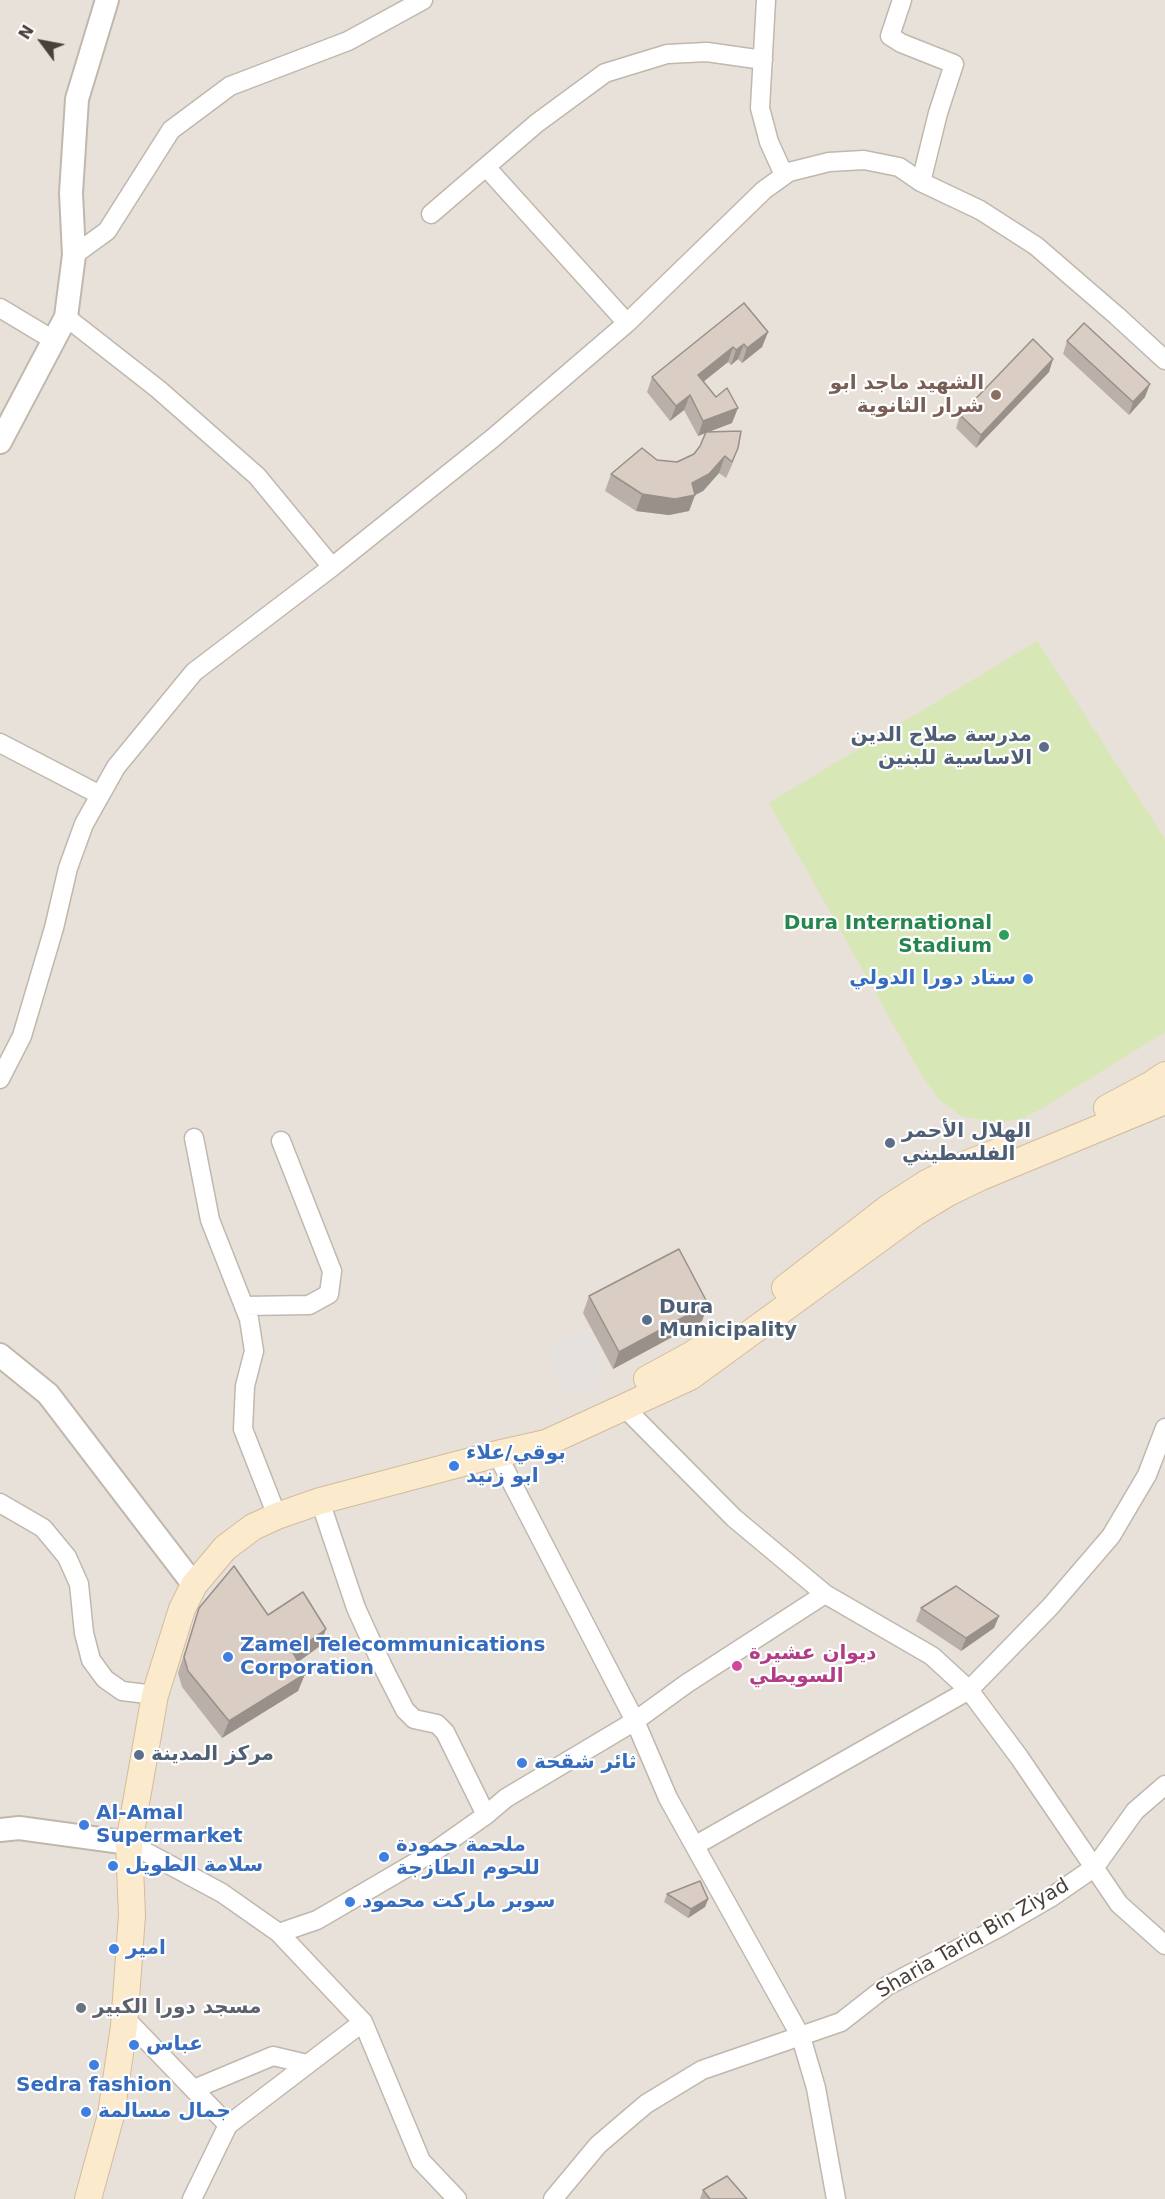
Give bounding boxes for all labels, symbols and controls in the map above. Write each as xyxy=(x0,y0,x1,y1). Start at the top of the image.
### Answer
north arrow xyxy=(12,12,72,72)
text: N xyxy=(15,21,38,43)
place label: الشهيد ماجد ابو شرار الثانوية xyxy=(830,372,984,419)
marker: الشهيد ماجد ابو شرار الثانوية xyxy=(989,388,1003,402)
place label: مدرسة صلاح الدين الاساسية للبنين xyxy=(850,724,1032,771)
marker: مدرسة صلاح الدين الاساسية للبنين xyxy=(1037,740,1051,754)
place label: Dura International Stadium xyxy=(784,912,992,959)
marker: Dura International Stadium xyxy=(997,928,1011,942)
place label: ستاد دورا الدولي xyxy=(849,967,1016,991)
marker: ستاد دورا الدولي xyxy=(1021,972,1035,986)
place label: الهلال الأحمر الفلسطيني xyxy=(902,1120,1031,1167)
marker: الهلال الأحمر الفلسطيني xyxy=(883,1136,897,1150)
place label: Dura Municipality xyxy=(659,1296,797,1343)
marker: Dura Municipality xyxy=(640,1313,654,1327)
place label: بوقي/علاء ابو زنيد xyxy=(466,1442,566,1489)
marker: بوقي/علاء ابو زنيد xyxy=(447,1459,461,1473)
place label: Zamel Telecommunications Corporation xyxy=(240,1634,545,1681)
place label: ديوان عشيرة السويطي xyxy=(749,1642,877,1689)
marker: Zamel Telecommunications Corporation xyxy=(221,1650,235,1664)
marker: ديوان عشيرة السويطي xyxy=(730,1659,744,1673)
place label: مركز المدينة xyxy=(151,1743,274,1767)
marker: مركز المدينة xyxy=(132,1748,146,1762)
place label: ثائر شقحة xyxy=(534,1751,637,1775)
marker: ثائر شقحة xyxy=(515,1756,529,1770)
place label: Al-Amal Supermarket xyxy=(96,1802,242,1849)
marker: Al-Amal Supermarket xyxy=(77,1818,91,1832)
place label: ملحمة حمودة للحوم الطازجة xyxy=(396,1834,540,1881)
marker: ملحمة حمودة للحوم الطازجة xyxy=(377,1850,391,1864)
place label: سلامة الطويل xyxy=(125,1854,263,1878)
marker: سلامة الطويل xyxy=(106,1859,120,1873)
street label: Sharia Tariq Bin Ziyad xyxy=(872,1874,1074,2004)
place label: سوبر ماركت محمود xyxy=(362,1890,555,1914)
marker: سوبر ماركت محمود xyxy=(343,1895,357,1909)
place label: امير xyxy=(126,1937,166,1961)
marker: امير xyxy=(107,1942,121,1956)
place label: مسجد دورا الكبير xyxy=(93,1996,261,2020)
marker: مسجد دورا الكبير xyxy=(74,2001,88,2015)
place label: عباس xyxy=(146,2033,203,2057)
marker: عباس xyxy=(127,2038,141,2052)
marker: Sedra fashion xyxy=(87,2058,101,2072)
place label: Sedra fashion xyxy=(16,2074,172,2098)
place label: جمال مسالمة xyxy=(98,2100,231,2124)
marker: جمال مسالمة xyxy=(79,2105,93,2119)

